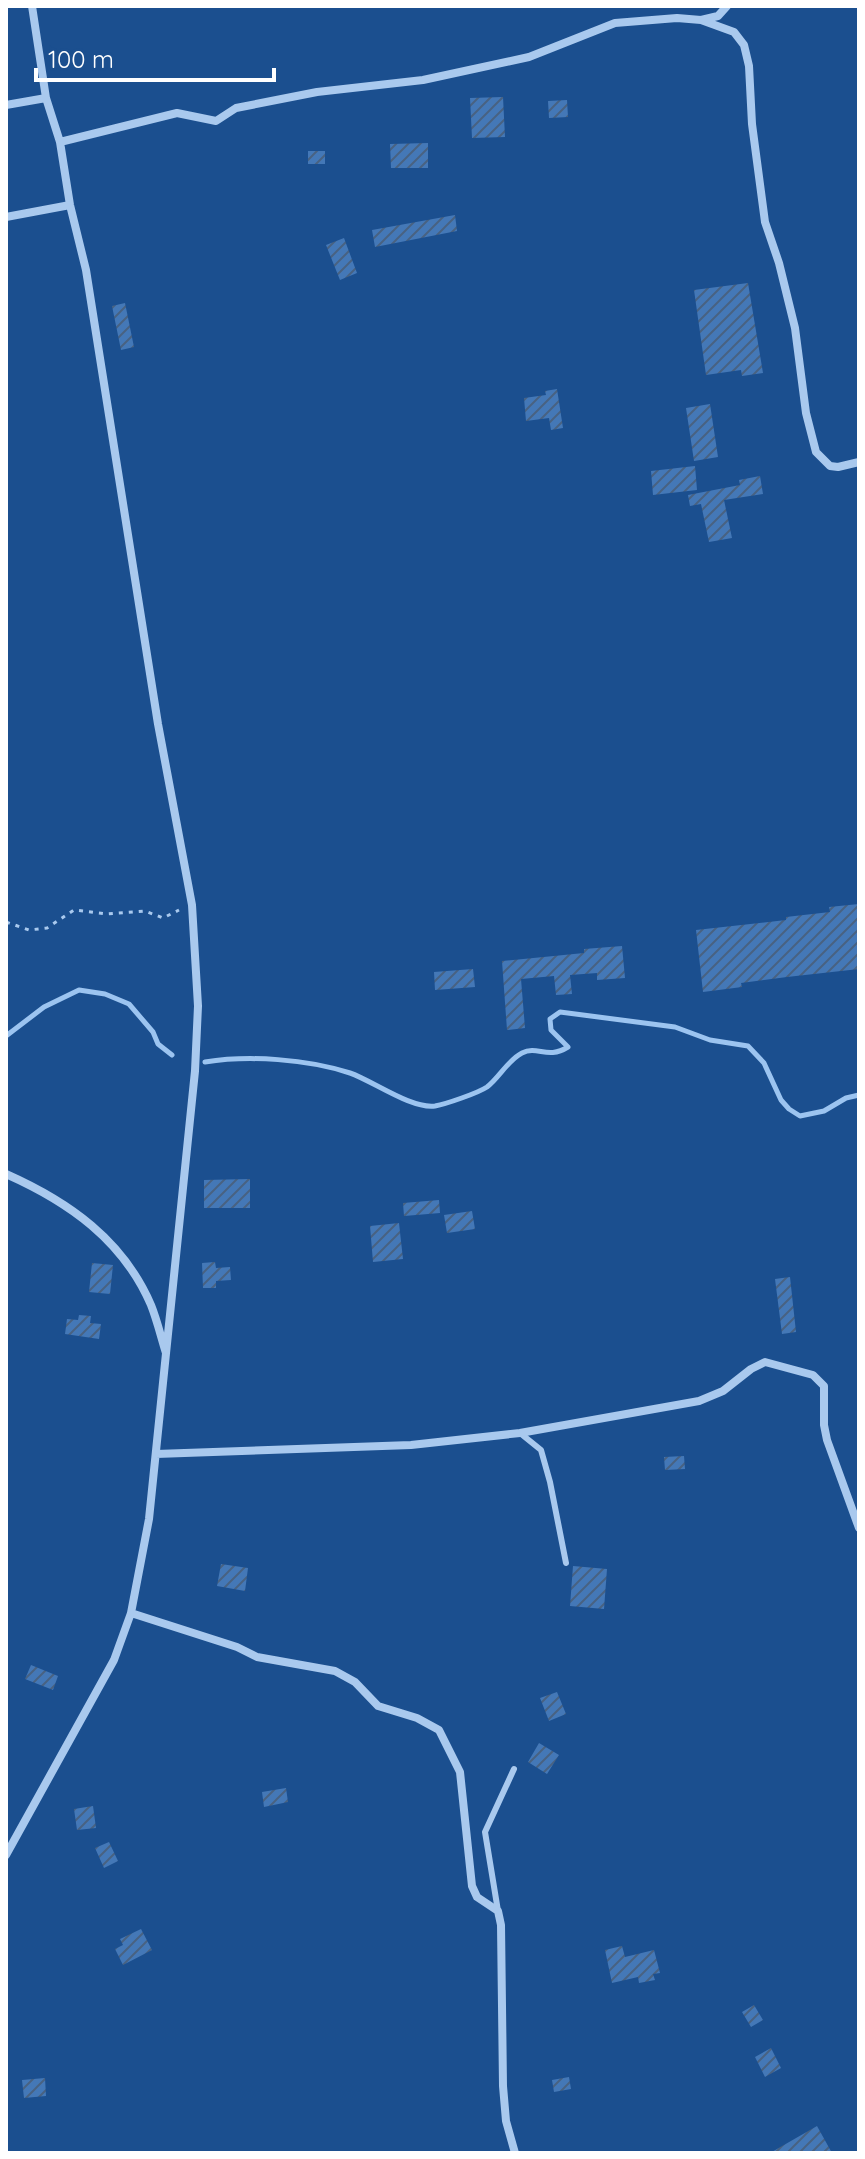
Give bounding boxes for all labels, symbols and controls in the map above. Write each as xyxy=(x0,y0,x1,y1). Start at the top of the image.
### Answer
scale bar xyxy=(36,32,274,82)
text: 100 m xyxy=(48,44,114,74)

